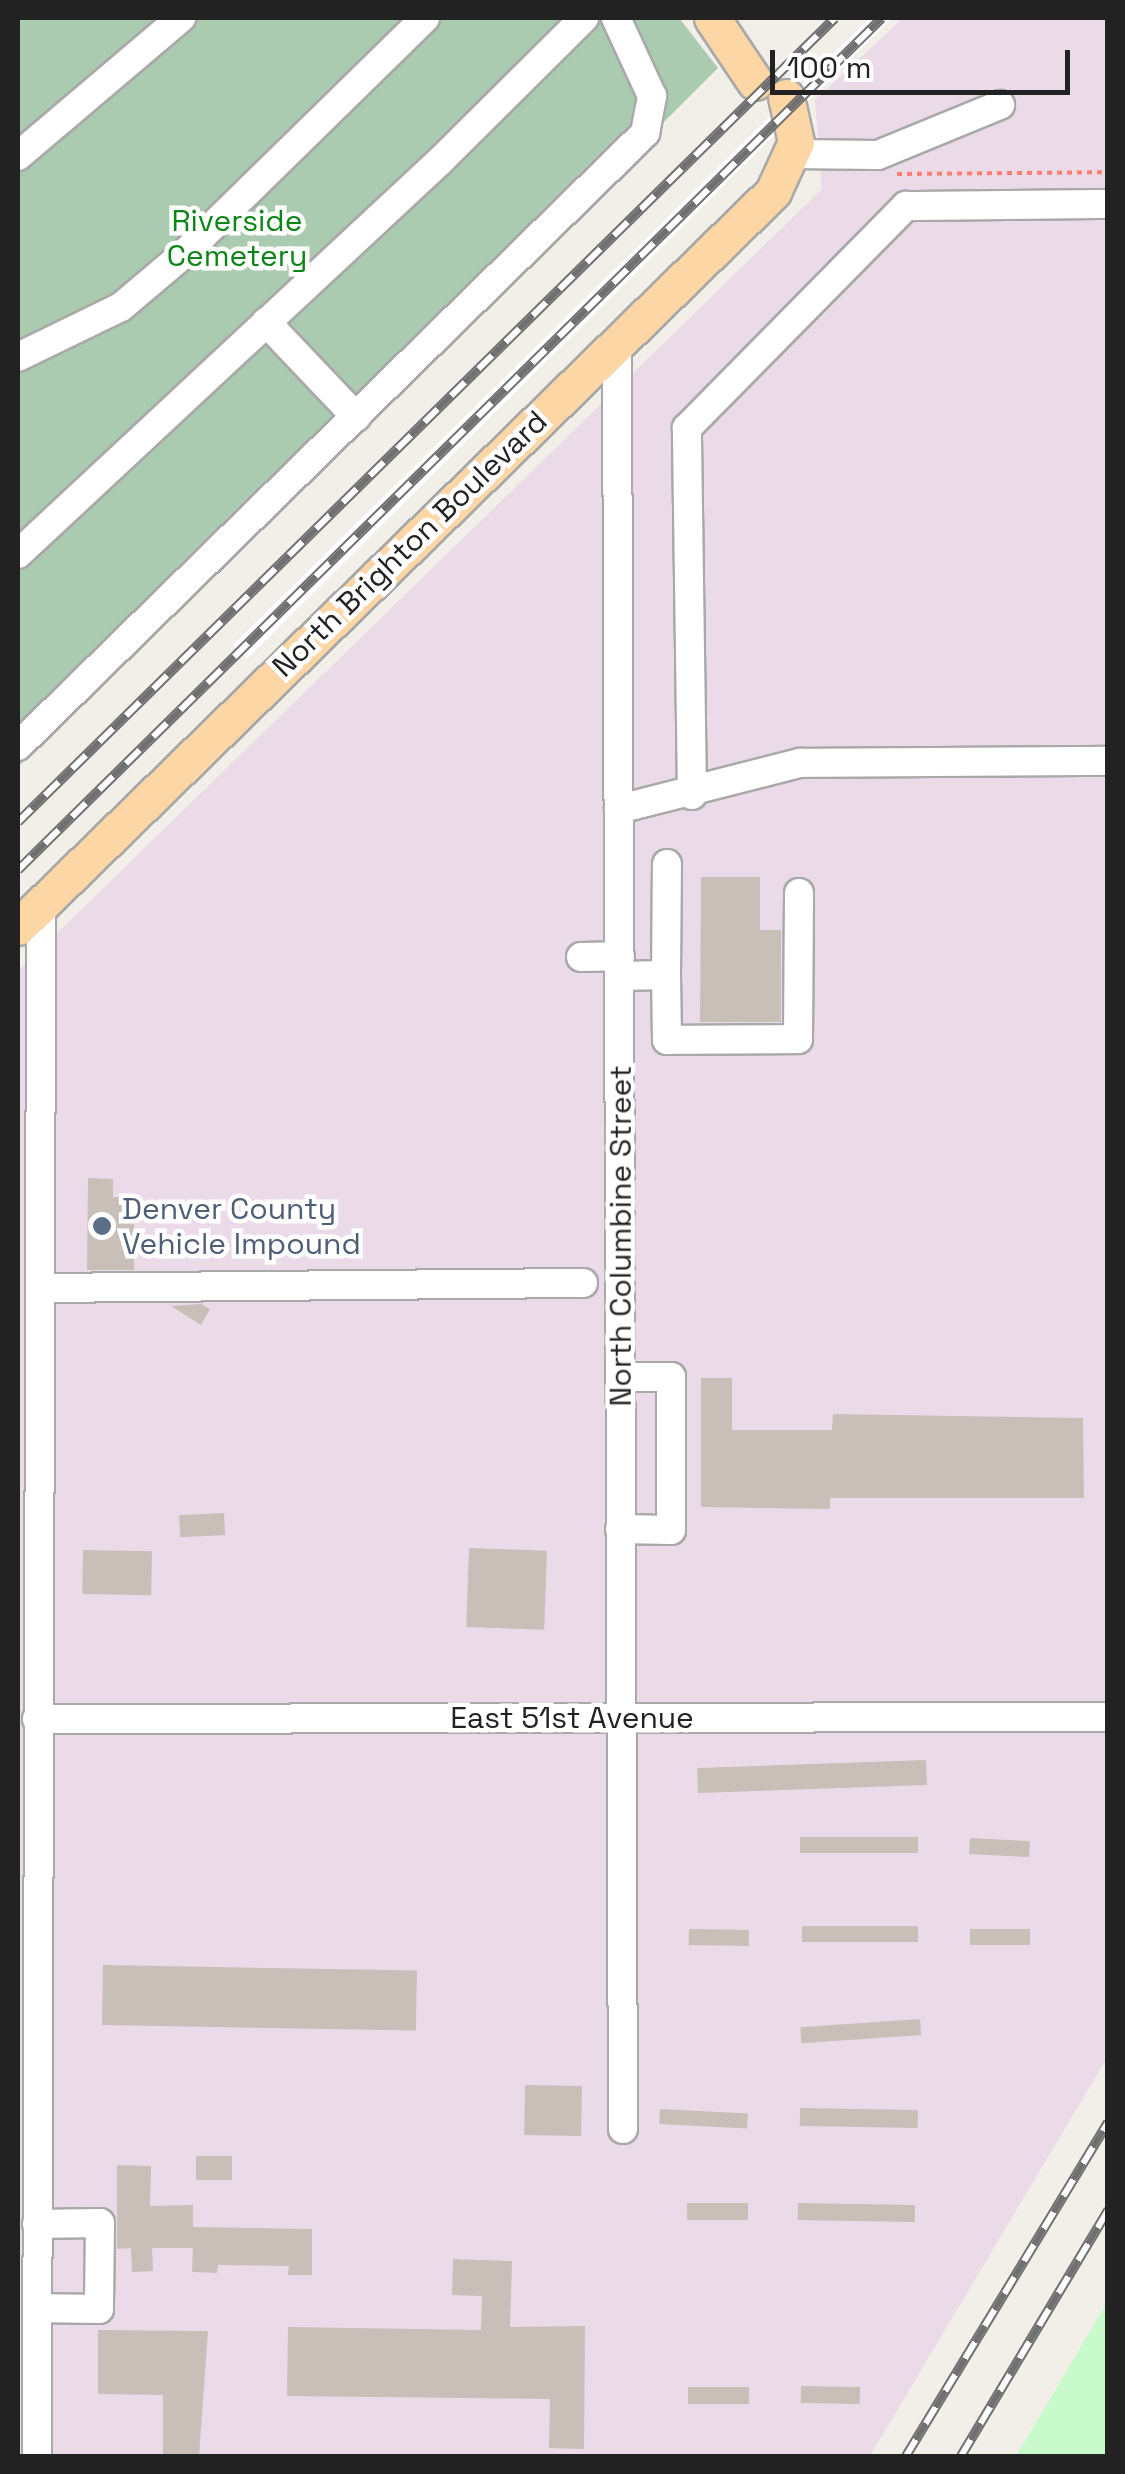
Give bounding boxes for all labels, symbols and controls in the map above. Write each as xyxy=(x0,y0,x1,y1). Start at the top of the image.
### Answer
scale bar xyxy=(775,30,1075,92)
text: 100 m xyxy=(787,48,872,87)
park label: Riverside Cemetery xyxy=(167,203,307,274)
street label: North Brighton Boulevard xyxy=(265,403,555,685)
street label: North Columbine Street xyxy=(603,1065,639,1407)
place label: Denver County Vehicle Impound xyxy=(122,1191,361,1262)
marker: Denver County Vehicle Impound xyxy=(91,1215,113,1237)
street label: East 51st Avenue xyxy=(450,1700,694,1736)

